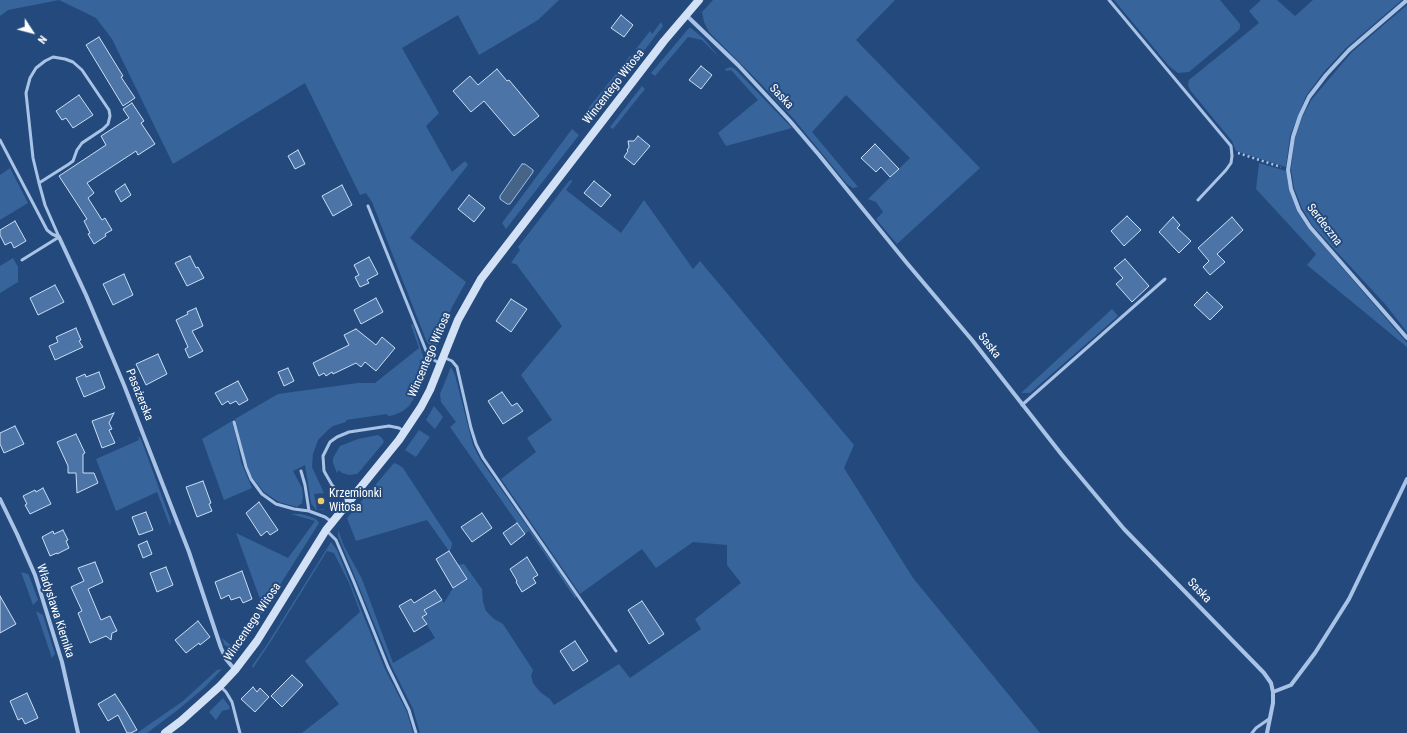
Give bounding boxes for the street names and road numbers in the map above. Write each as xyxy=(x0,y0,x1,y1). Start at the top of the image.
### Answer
street label: Wincentego Witosa xyxy=(580,47,648,127)
street label: Saska xyxy=(766,82,796,112)
street label: Serdeczna xyxy=(1303,201,1345,249)
street label: Wincentego Witosa xyxy=(406,310,454,400)
street label: Saska xyxy=(975,330,1003,362)
street label: Pasażerska xyxy=(122,367,156,423)
street label: Władysława Kiernika xyxy=(33,562,77,660)
street label: Saska xyxy=(1184,576,1214,606)
street label: Wincentego Witosa xyxy=(222,580,284,664)

